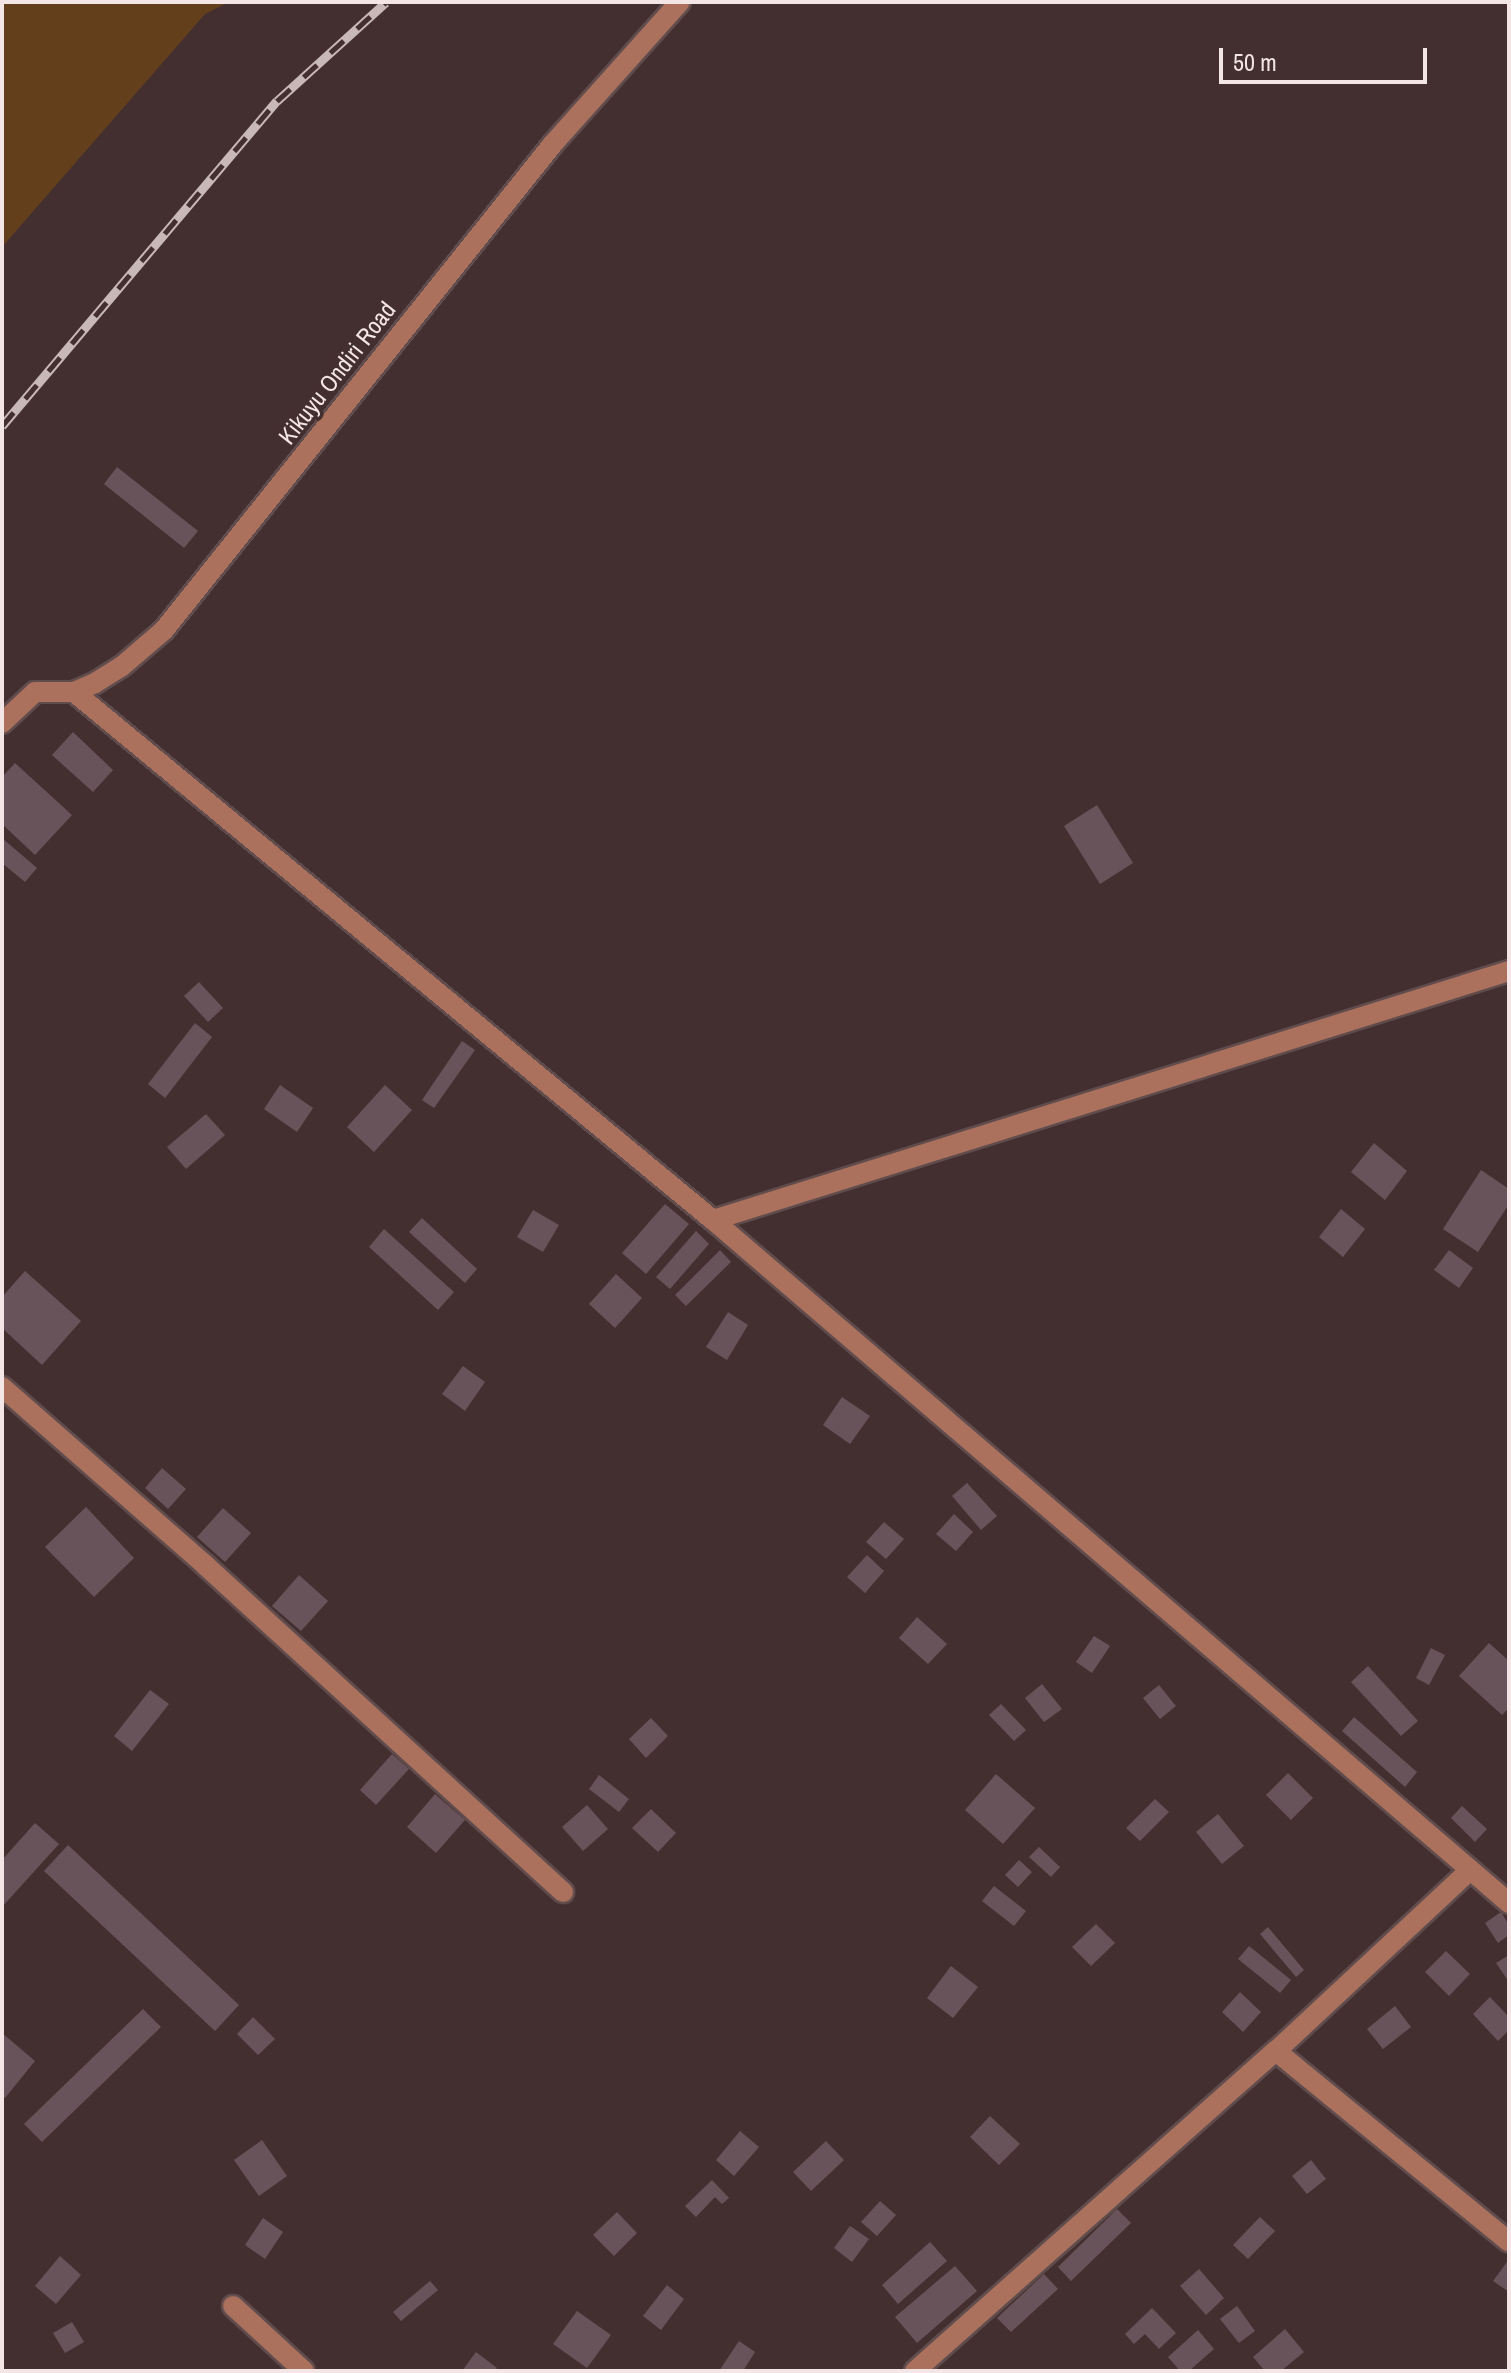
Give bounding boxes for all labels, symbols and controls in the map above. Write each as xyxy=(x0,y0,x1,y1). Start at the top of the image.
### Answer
scale bar xyxy=(1223,32,1431,82)
text: 50 m xyxy=(1233,46,1277,78)
street label: Kikuyu Ondiri Road xyxy=(272,296,402,450)

